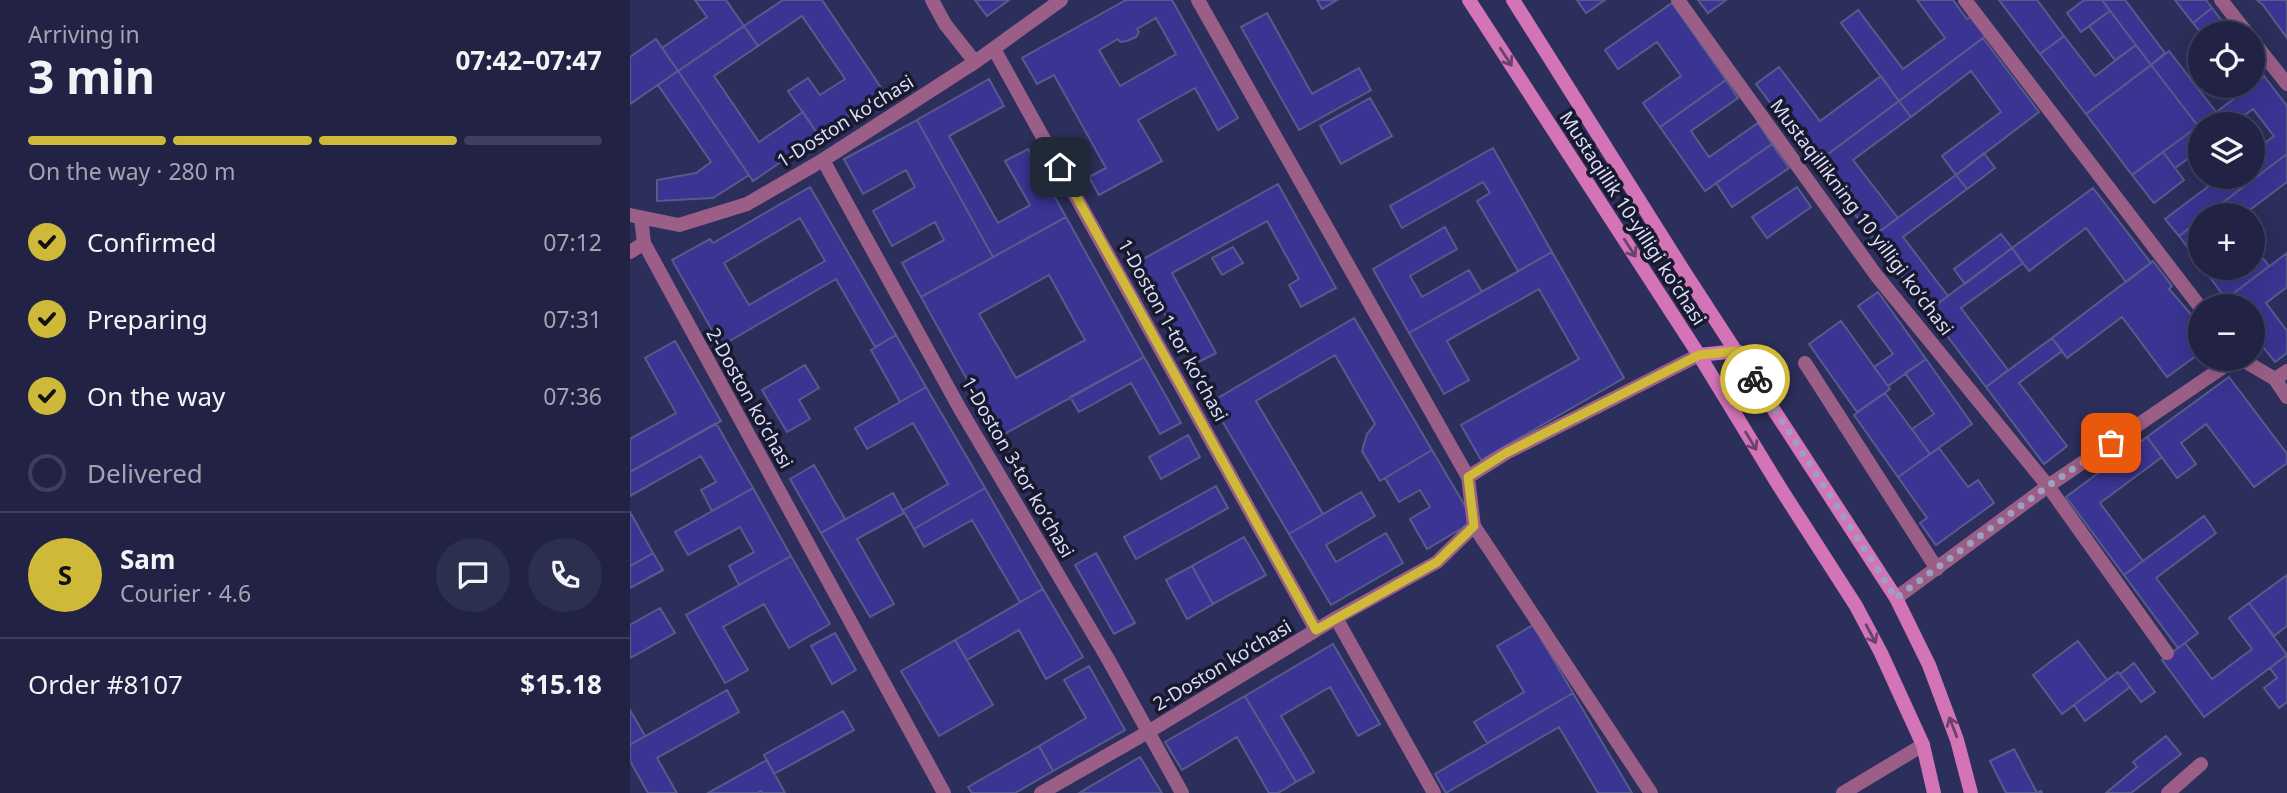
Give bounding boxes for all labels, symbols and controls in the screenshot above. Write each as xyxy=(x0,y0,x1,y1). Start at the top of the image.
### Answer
text: Arriving in xyxy=(28,18,140,50)
map controls xyxy=(2188,21,2265,371)
button: locate xyxy=(2188,21,2265,98)
text: 07:42–07:47 xyxy=(455,42,602,78)
text: 3 min xyxy=(28,45,155,107)
one-way arrow xyxy=(1500,47,1514,67)
street label: 1-Doston koʻchasi xyxy=(772,68,918,174)
street label: Mustaqillikning 10 yilligi koʻchasi xyxy=(1764,93,1960,341)
street label: Mustaqillik 10-yilligi ko'chasi xyxy=(1554,106,1712,330)
button: layers xyxy=(2188,112,2265,189)
pin xyxy=(1030,137,1090,197)
icon: home xyxy=(1041,148,1079,186)
text: On the way · 280 m xyxy=(28,155,235,187)
button: + xyxy=(2188,203,2265,280)
icon: check xyxy=(28,223,66,261)
text: Confirmed xyxy=(87,224,217,260)
text: 07:12 xyxy=(543,226,602,258)
street label: 1-Doston 1-tor koʻchasi xyxy=(1112,234,1234,426)
one-way arrow xyxy=(1623,238,1637,257)
button: − xyxy=(2188,294,2265,371)
icon: check xyxy=(28,300,66,338)
text: Preparing xyxy=(87,301,208,337)
text: 07:31 xyxy=(543,303,602,335)
street label: 2-Doston koʻchasi xyxy=(701,323,799,473)
courier xyxy=(1720,344,1790,414)
icon: bike xyxy=(1736,360,1774,398)
street label: 1-Doston 3-tor koʻchasi xyxy=(955,372,1081,562)
icon: check xyxy=(28,377,66,415)
text: On the way xyxy=(87,378,225,414)
text: 07:36 xyxy=(543,380,602,412)
pin xyxy=(2081,413,2141,473)
icon: bag xyxy=(2092,424,2130,462)
one-way arrow xyxy=(1745,430,1759,450)
text: Delivered xyxy=(87,455,203,491)
button: chat xyxy=(436,538,510,612)
button: phone xyxy=(528,538,602,612)
text: Sam xyxy=(120,541,175,577)
text: S xyxy=(58,557,72,593)
text: Courier · 4.6 xyxy=(120,577,251,609)
street label: 2-Doston koʻchasi xyxy=(1148,613,1296,717)
one-way arrow xyxy=(1865,623,1878,644)
text: Order #8107 xyxy=(28,666,183,702)
text: $15.18 xyxy=(520,666,602,702)
one-way arrow xyxy=(1945,717,1958,739)

